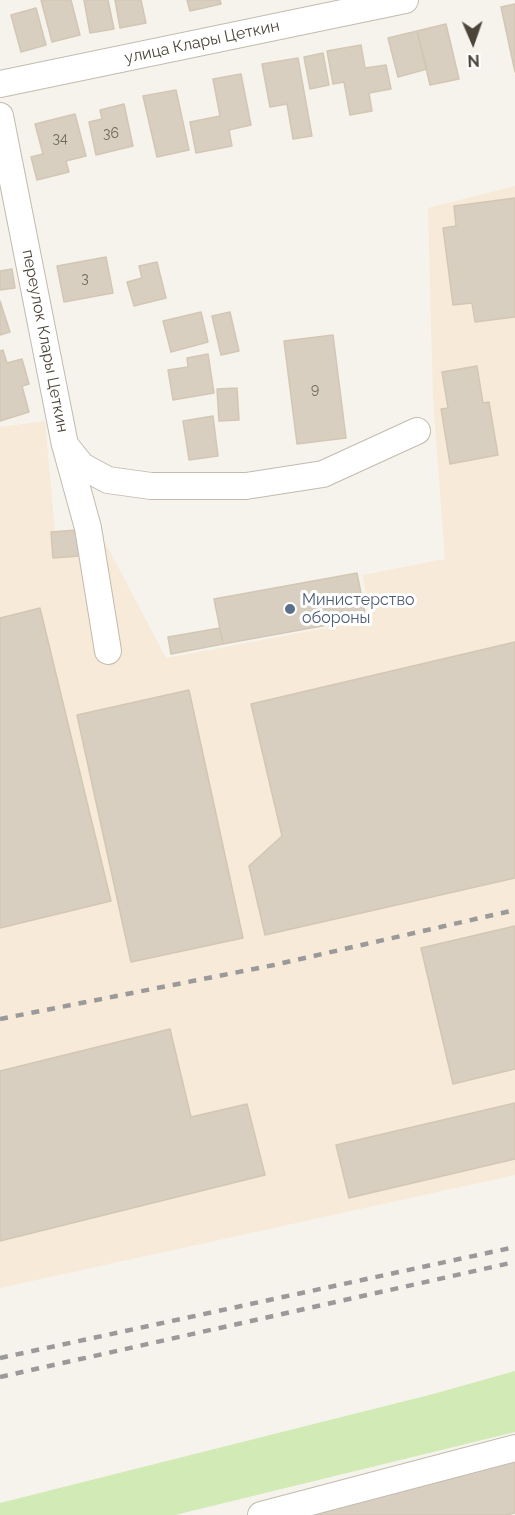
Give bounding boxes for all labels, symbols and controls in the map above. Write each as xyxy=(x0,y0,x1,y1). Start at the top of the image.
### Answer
north arrow xyxy=(443,12,503,72)
street label: улица Клары Цеткин xyxy=(123,16,281,68)
text: N xyxy=(467,51,480,70)
house number: 36 xyxy=(103,126,119,142)
house number: 34 xyxy=(52,131,68,147)
street label: переулок Клары Цеткин xyxy=(18,248,72,434)
house number: 3 xyxy=(81,271,89,287)
house number: 9 xyxy=(311,382,319,398)
place label: Министерство обороны xyxy=(302,590,415,628)
marker: Министерство обороны xyxy=(283,602,297,616)

